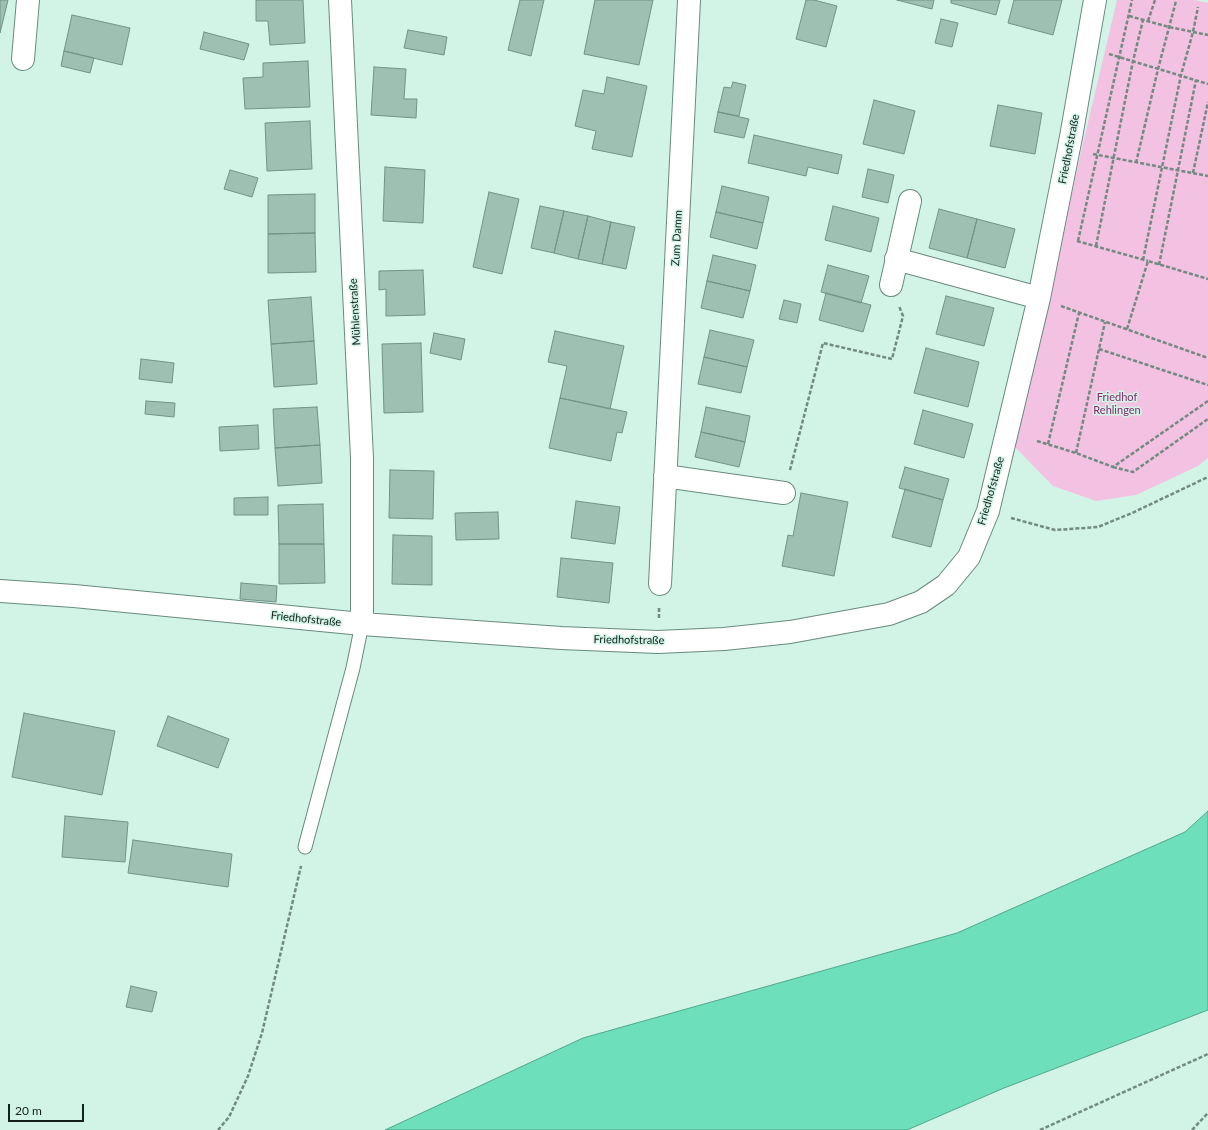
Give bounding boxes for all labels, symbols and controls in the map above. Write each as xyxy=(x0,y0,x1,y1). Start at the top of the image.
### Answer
street label: Friedhofstraße xyxy=(1056,113,1082,185)
street label: Zum Damm xyxy=(669,210,685,266)
street label: Mühlenstraße xyxy=(347,278,363,346)
park label: Friedhof Rehlingen xyxy=(1093,390,1141,416)
street label: Friedhofstraße xyxy=(975,455,1007,527)
street label: Friedhofstraße xyxy=(270,609,342,629)
street label: Friedhofstraße xyxy=(594,633,664,647)
scale bar xyxy=(10,1096,86,1122)
text: 20 m xyxy=(15,1103,42,1118)

